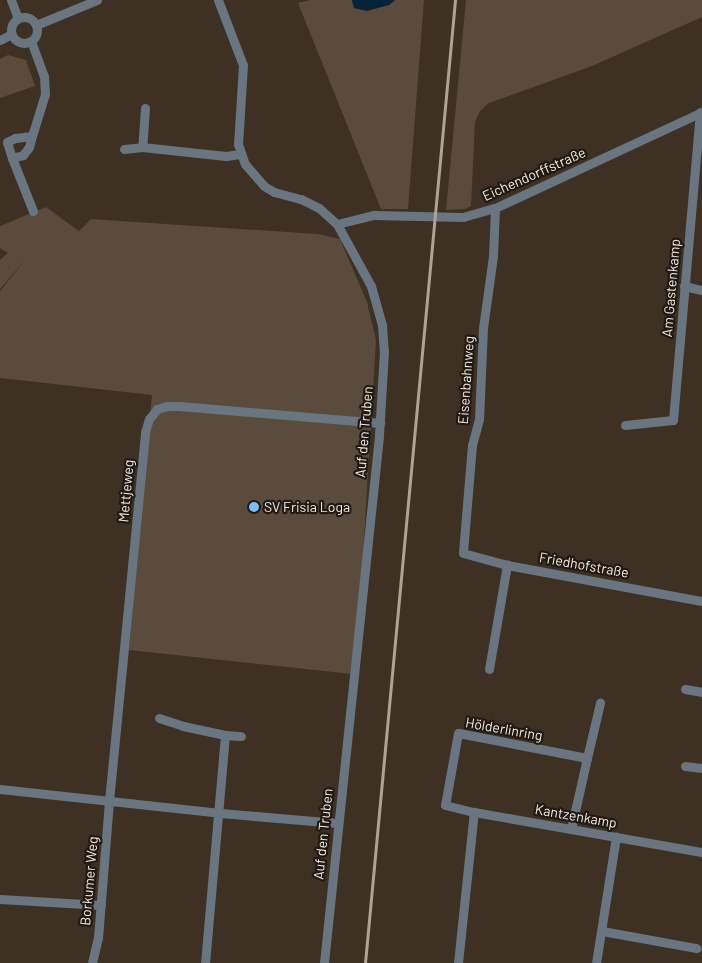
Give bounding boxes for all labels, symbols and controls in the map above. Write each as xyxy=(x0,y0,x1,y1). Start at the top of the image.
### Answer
street label: Eichendorffstraße xyxy=(480,144,588,204)
street label: Am Gastenkamp xyxy=(658,238,684,338)
street label: Eisenbahnweg xyxy=(455,335,477,425)
street label: Auf den Truben xyxy=(352,386,376,478)
street label: Mettjeweg xyxy=(115,459,137,523)
place label: SV Frisia Loga xyxy=(264,499,350,515)
marker: SV Frisia Loga xyxy=(248,501,260,513)
street label: Friedhofstraße xyxy=(538,549,630,581)
street label: Hölderlinring xyxy=(464,714,544,744)
street label: Auf den Truben xyxy=(310,788,336,880)
street label: Kantzenkamp xyxy=(534,801,618,831)
street label: Borkumer Weg xyxy=(77,836,101,926)

